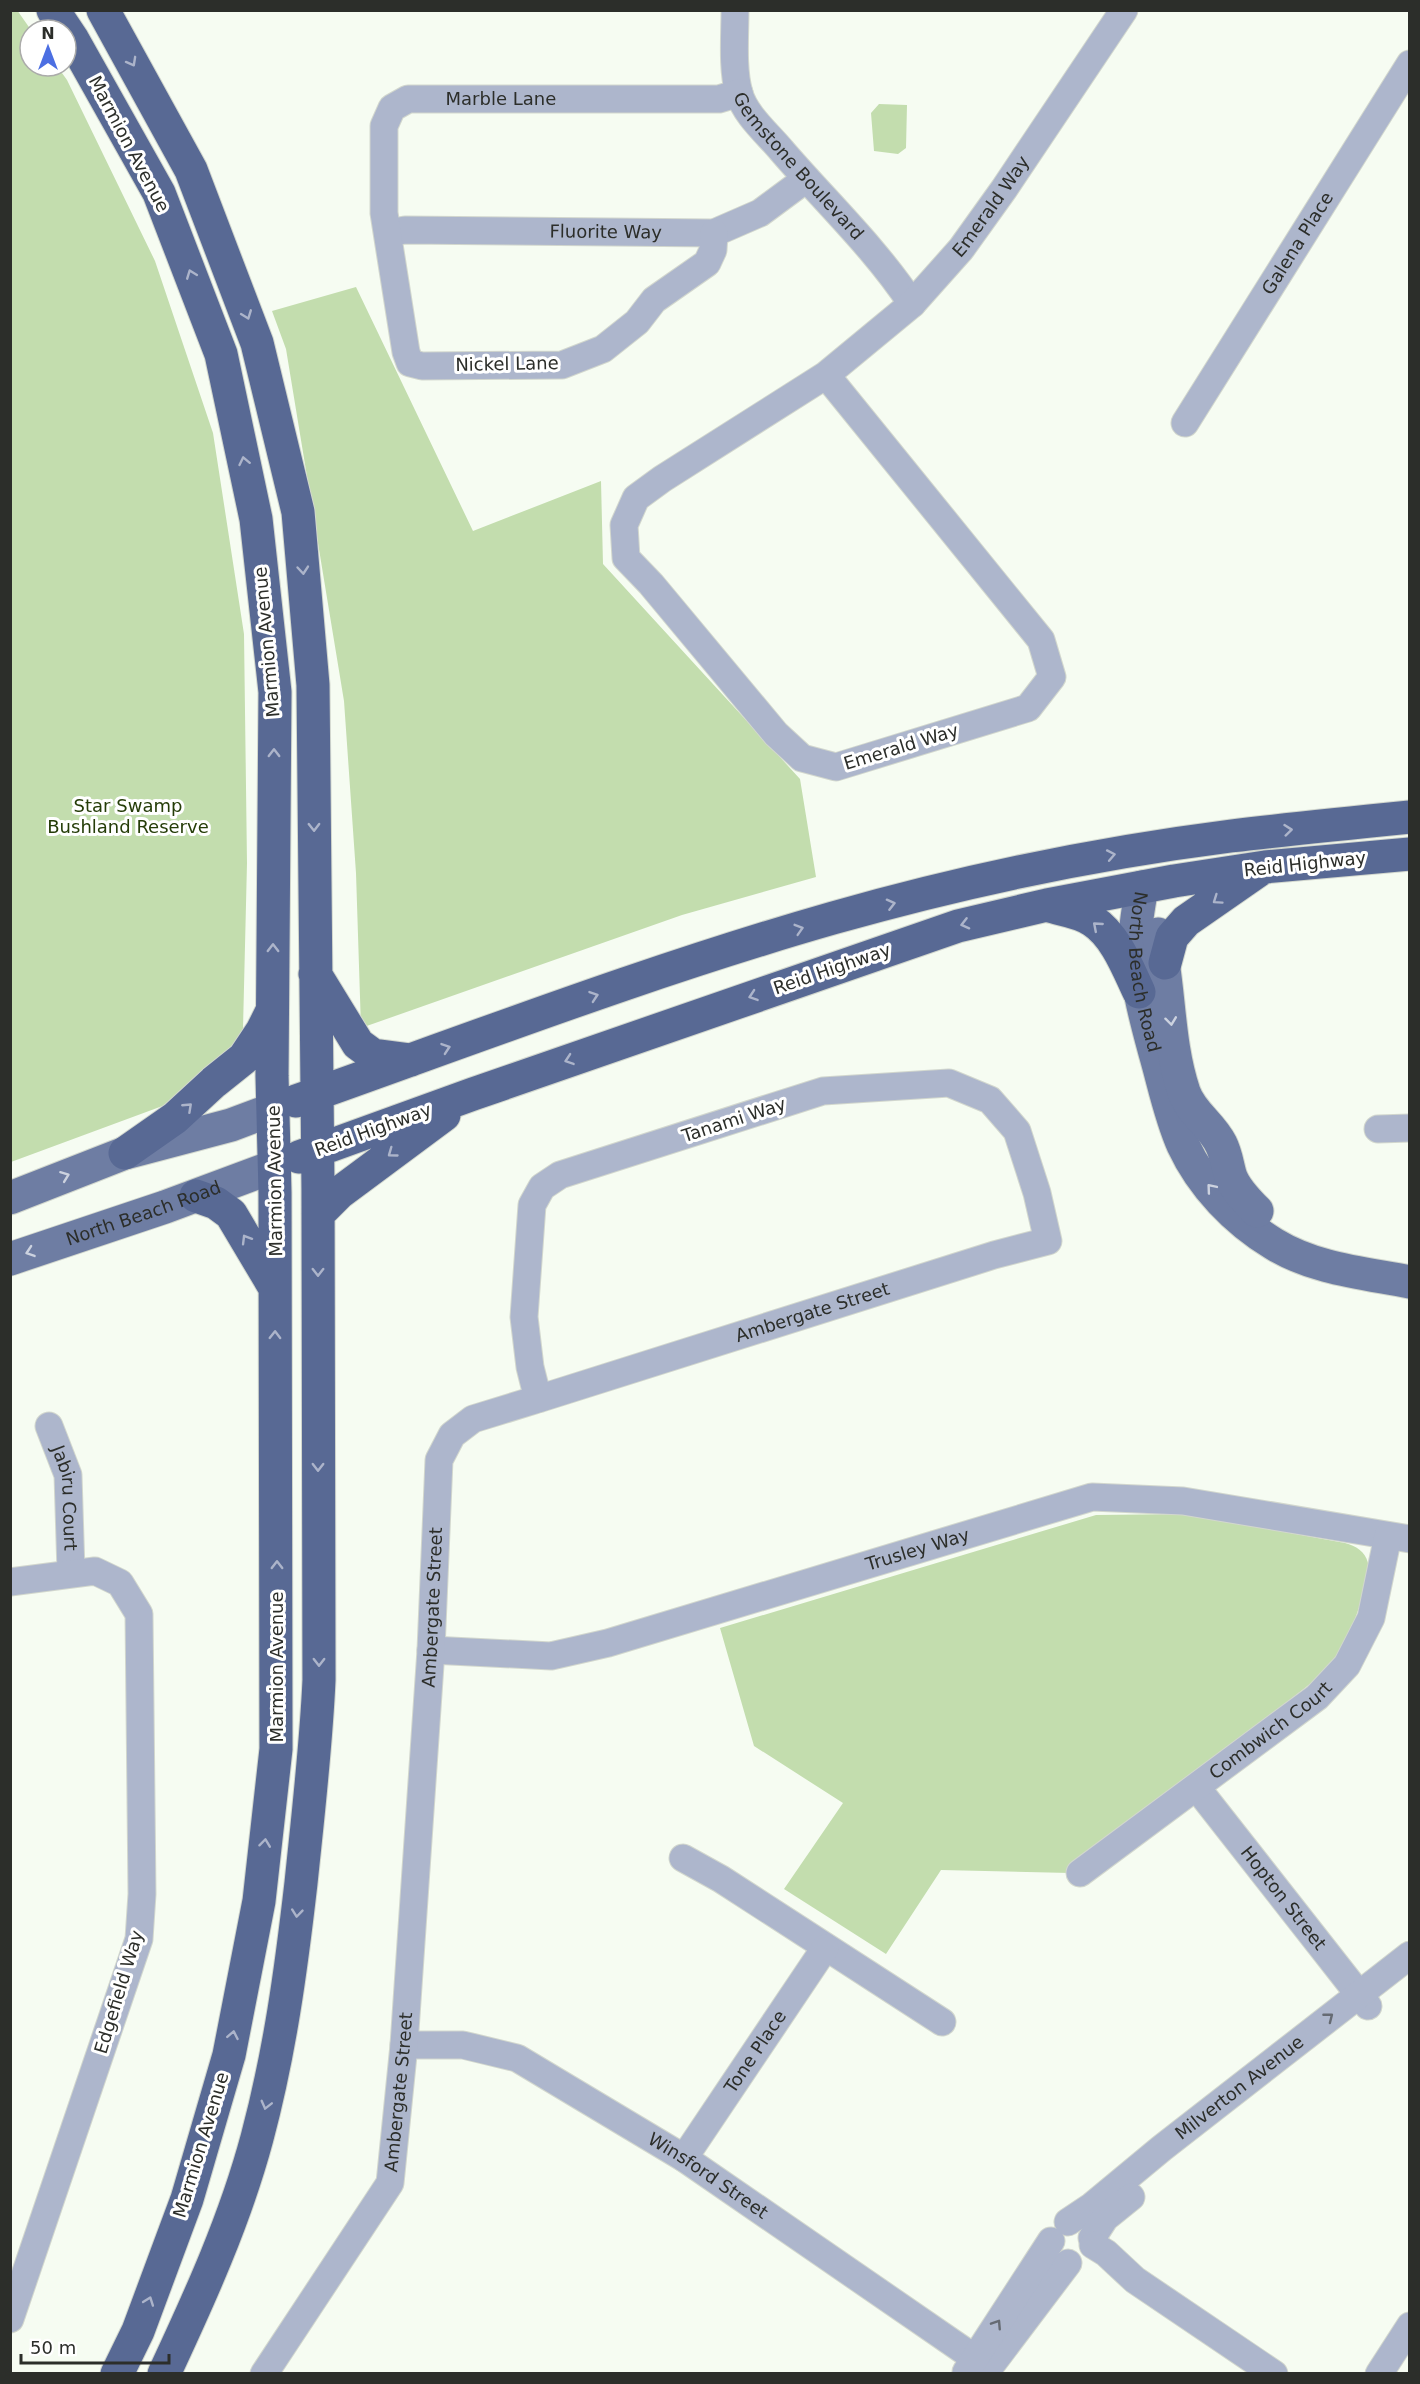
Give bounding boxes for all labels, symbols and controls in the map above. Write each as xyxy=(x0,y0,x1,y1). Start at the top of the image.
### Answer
north arrow xyxy=(18,18,78,78)
text: N xyxy=(41,24,55,43)
one-way arrow xyxy=(125,55,136,66)
street label: Marmion Avenue xyxy=(85,72,174,215)
street label: Marble Lane xyxy=(446,88,556,109)
street label: Gemstone Boulevard xyxy=(729,89,868,244)
street label: Emerald Way xyxy=(948,151,1033,261)
street label: Galena Place xyxy=(1257,188,1337,298)
street label: Fluorite Way xyxy=(549,220,662,242)
one-way arrow xyxy=(185,270,198,280)
one-way arrow xyxy=(240,309,252,320)
street label: Nickel Lane xyxy=(455,352,559,375)
one-way arrow xyxy=(238,457,251,467)
one-way arrow xyxy=(296,565,309,575)
street label: Marmion Avenue xyxy=(249,566,284,718)
street label: Emerald Way xyxy=(841,719,961,774)
one-way arrow xyxy=(268,748,280,757)
park label: Star Swamp Bushland Reserve xyxy=(47,795,209,837)
one-way arrow xyxy=(308,823,320,832)
one-way arrow xyxy=(1284,824,1293,837)
street label: Reid Highway xyxy=(1243,847,1367,880)
one-way arrow xyxy=(1106,849,1116,862)
street label: North Beach Road xyxy=(1125,890,1165,1054)
one-way arrow xyxy=(1212,893,1223,904)
one-way arrow xyxy=(885,898,895,911)
one-way arrow xyxy=(961,917,971,930)
one-way arrow xyxy=(1093,922,1104,933)
one-way arrow xyxy=(793,924,804,936)
street label: Reid Highway xyxy=(770,939,894,998)
one-way arrow xyxy=(267,943,279,952)
one-way arrow xyxy=(748,988,759,1001)
one-way arrow xyxy=(588,991,599,1004)
one-way arrow xyxy=(1164,1017,1177,1026)
one-way arrow xyxy=(440,1043,451,1056)
one-way arrow xyxy=(564,1053,575,1066)
street label: Tanami Way xyxy=(678,1093,789,1147)
street label: Reid Highway xyxy=(312,1099,434,1160)
one-way arrow xyxy=(181,1103,191,1114)
street label: Marmion Avenue xyxy=(263,1105,286,1257)
one-way arrow xyxy=(388,1146,399,1157)
one-way arrow xyxy=(59,1171,70,1184)
street label: North Beach Road xyxy=(63,1176,224,1250)
one-way arrow xyxy=(1207,1184,1218,1195)
one-way arrow xyxy=(241,1235,253,1245)
one-way arrow xyxy=(25,1245,36,1258)
one-way arrow xyxy=(312,1268,324,1277)
street label: Ambergate Street xyxy=(733,1278,892,1346)
one-way arrow xyxy=(269,1330,281,1339)
street label: Jabiru Court xyxy=(47,1441,81,1551)
one-way arrow xyxy=(312,1463,325,1472)
street label: Trusley Way xyxy=(862,1523,972,1575)
street label: Ambergate Street xyxy=(417,1527,446,1688)
one-way arrow xyxy=(271,1560,283,1569)
street label: Marmion Avenue xyxy=(266,1591,287,1743)
one-way arrow xyxy=(313,1658,325,1667)
street label: Combwich Court xyxy=(1205,1677,1336,1784)
one-way arrow xyxy=(259,1838,271,1847)
street label: Hopton Street xyxy=(1237,1842,1331,1954)
one-way arrow xyxy=(291,1908,304,1917)
street label: Edgefield Way xyxy=(90,1927,147,2056)
street label: Tone Place xyxy=(719,2006,790,2098)
street label: Ambergate Street xyxy=(380,2012,416,2173)
one-way arrow xyxy=(1322,2013,1333,2024)
one-way arrow xyxy=(226,2030,239,2040)
street label: Milverton Avenue xyxy=(1171,2031,1308,2144)
street label: Marmion Avenue xyxy=(168,2069,233,2220)
one-way arrow xyxy=(260,2100,273,2110)
street label: Winsford Street xyxy=(645,2128,772,2223)
one-way arrow xyxy=(142,2296,154,2307)
one-way arrow xyxy=(990,2320,1001,2331)
scale bar xyxy=(21,2327,170,2365)
text: 50 m xyxy=(30,2337,76,2358)

